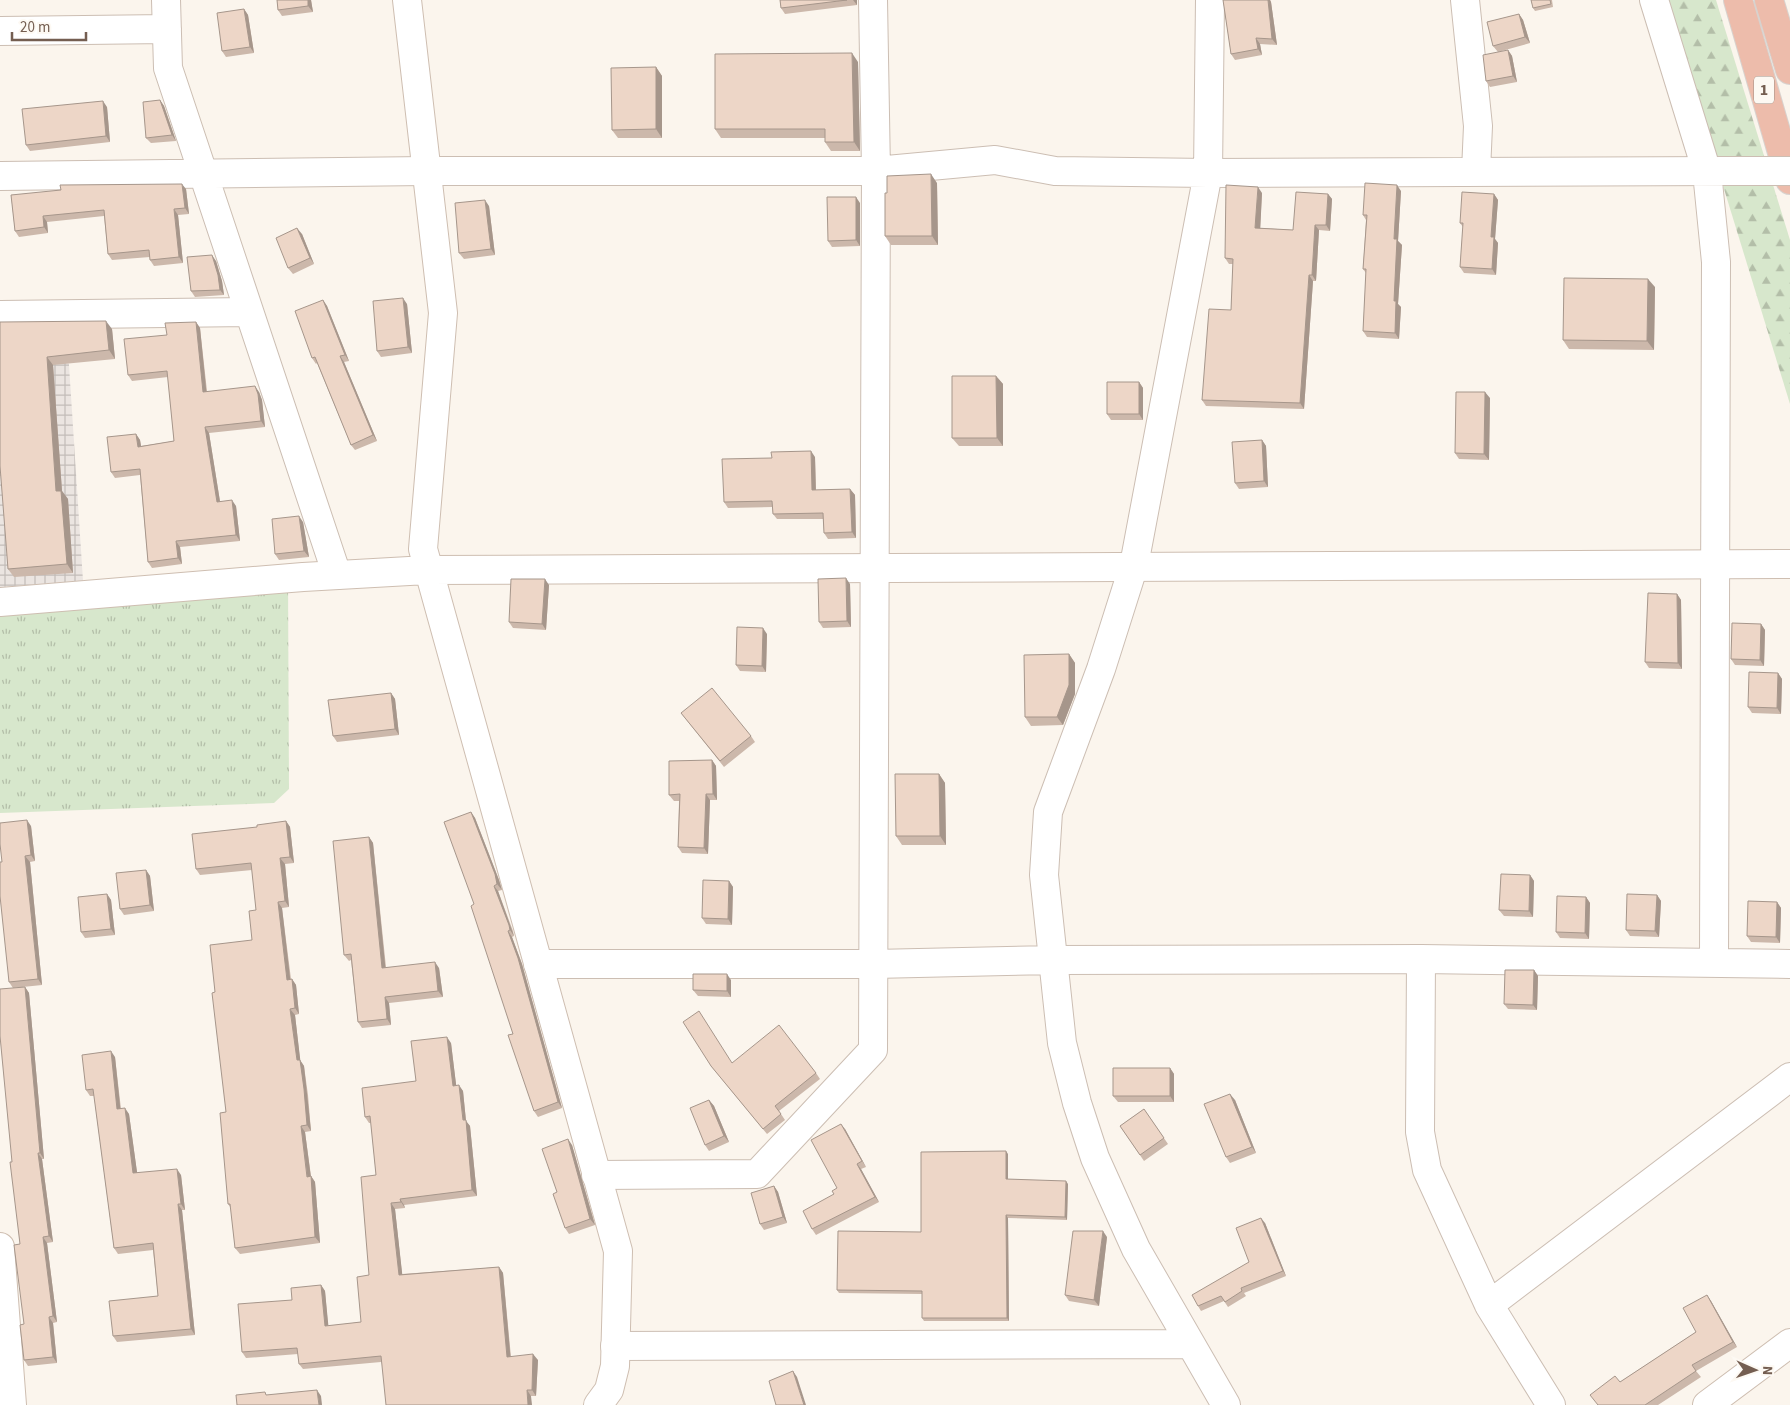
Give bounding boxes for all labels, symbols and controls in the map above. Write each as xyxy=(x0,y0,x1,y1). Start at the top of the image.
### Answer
scale bar xyxy=(12,10,86,42)
text: 20 m xyxy=(20,17,50,38)
road number: 1 xyxy=(1754,76,1774,104)
north arrow xyxy=(1730,1345,1780,1395)
text: N xyxy=(1757,1365,1777,1375)

